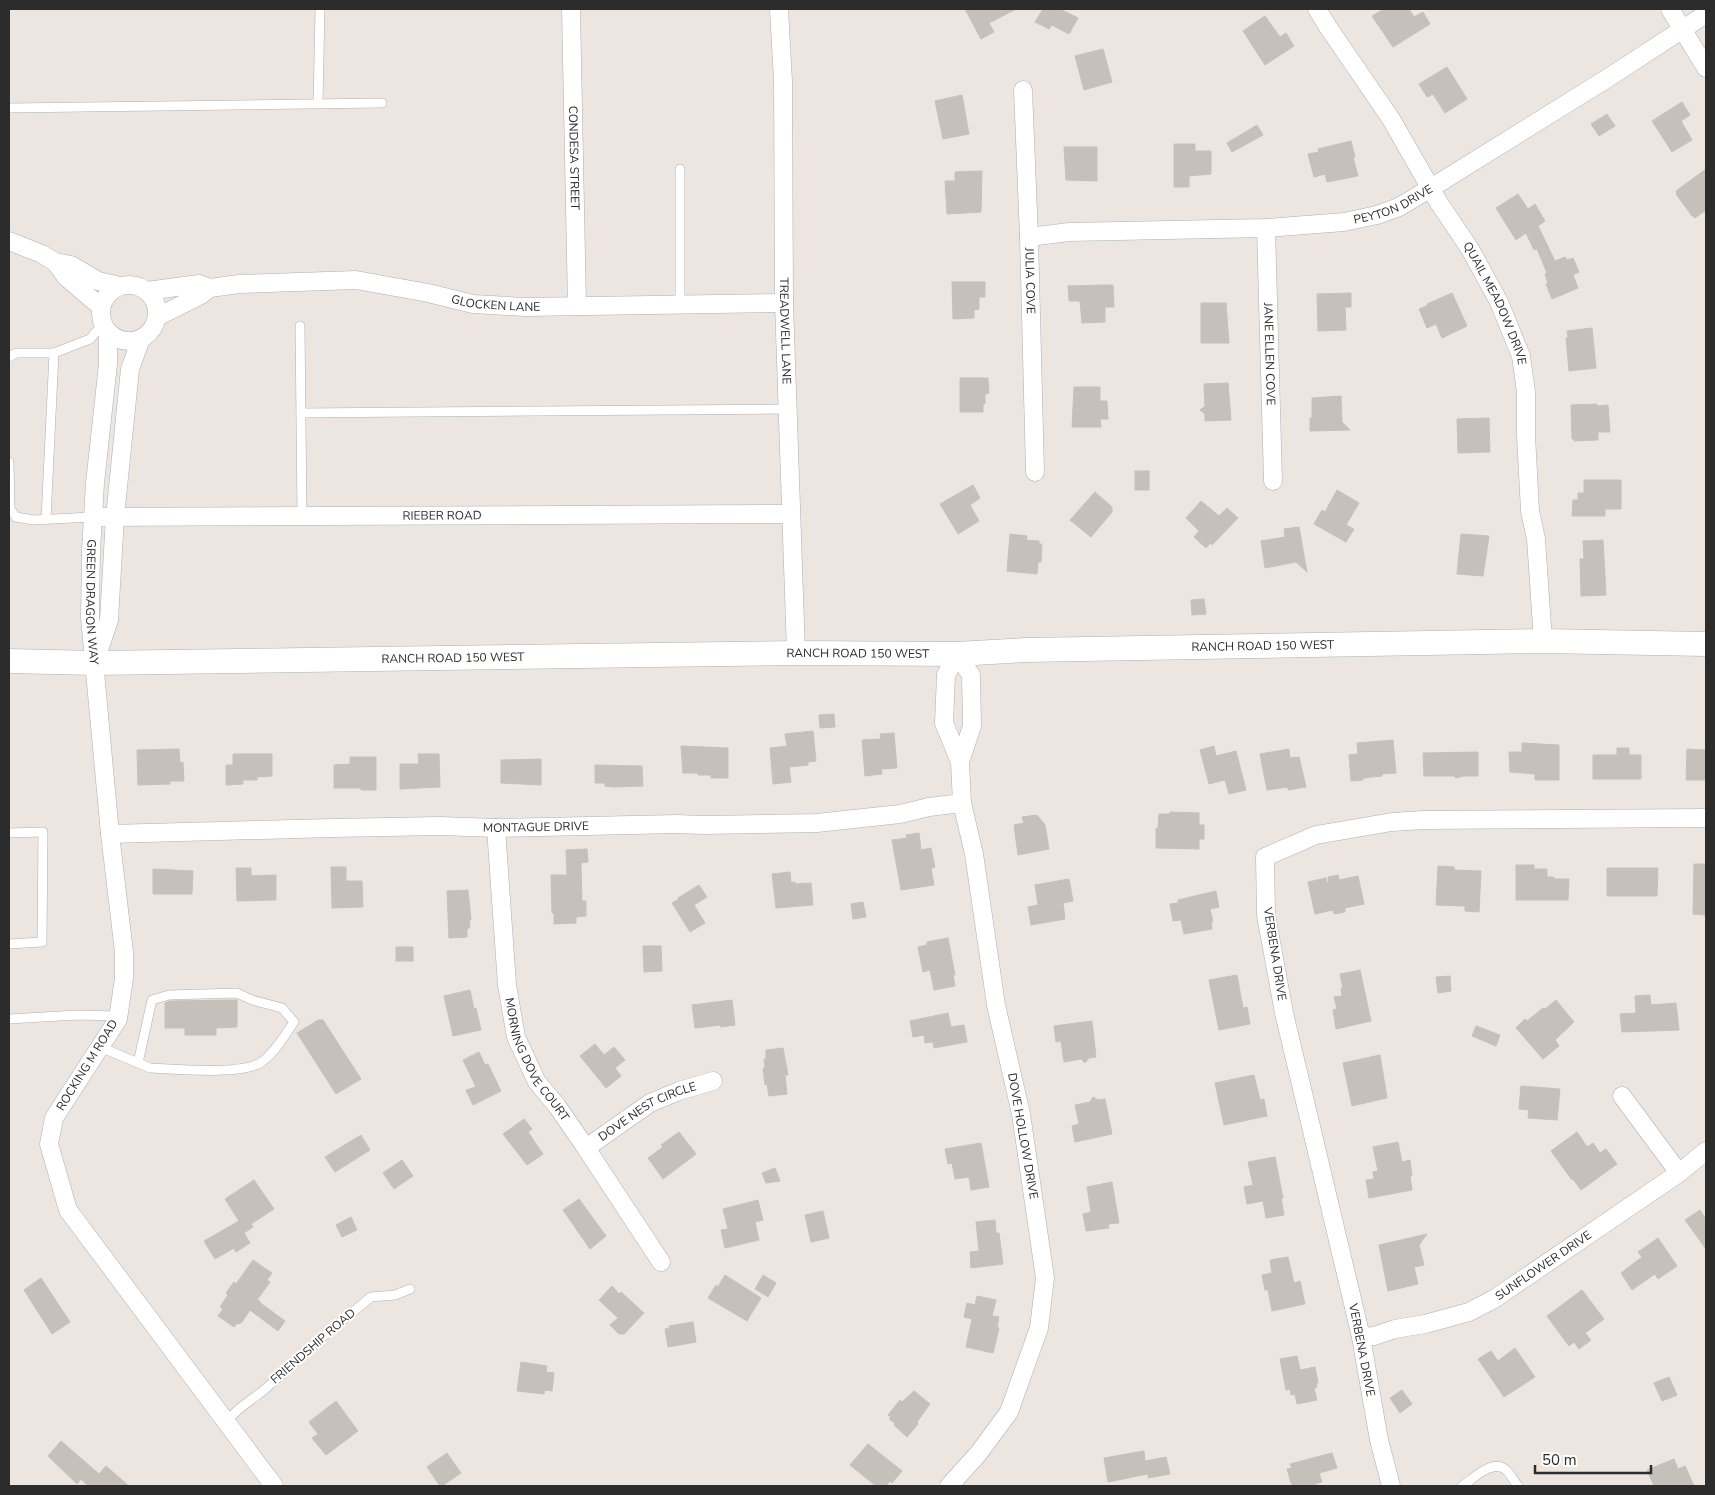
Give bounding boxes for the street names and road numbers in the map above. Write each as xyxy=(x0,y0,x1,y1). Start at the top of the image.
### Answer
street label: CONDESA STREET xyxy=(565,106,583,211)
street label: PEYTON DRIVE xyxy=(1352,181,1436,228)
street label: QUAIL MEADOW DRIVE xyxy=(1459,239,1530,366)
street label: JULIA COVE xyxy=(1021,247,1039,314)
street label: TREADWELL LANE xyxy=(776,277,795,385)
street label: GLOCKEN LANE xyxy=(450,291,540,315)
street label: JANE ELLEN COVE xyxy=(1260,301,1279,406)
street label: RIEBER ROAD xyxy=(402,507,482,524)
street label: GREEN DRAGON WAY xyxy=(82,539,102,666)
street label: RANCH ROAD 150 WEST xyxy=(1191,637,1335,655)
street label: RANCH ROAD 150 WEST xyxy=(786,645,930,662)
street label: RANCH ROAD 150 WEST xyxy=(381,649,525,667)
street label: MONTAGUE DRIVE xyxy=(483,818,589,836)
street label: VERBENA DRIVE xyxy=(1260,905,1290,1002)
street label: MORNING DOVE COURT xyxy=(501,996,573,1125)
street label: ROCKING M ROAD xyxy=(53,1016,122,1114)
street label: DOVE HOLLOW DRIVE xyxy=(1004,1072,1042,1200)
street label: DOVE NEST CIRCLE xyxy=(595,1078,698,1145)
street label: SUNFLOWER DRIVE xyxy=(1492,1227,1595,1304)
street label: VERBENA DRIVE xyxy=(1345,1301,1379,1398)
street label: FRIENDSHIP ROAD xyxy=(267,1305,359,1387)

